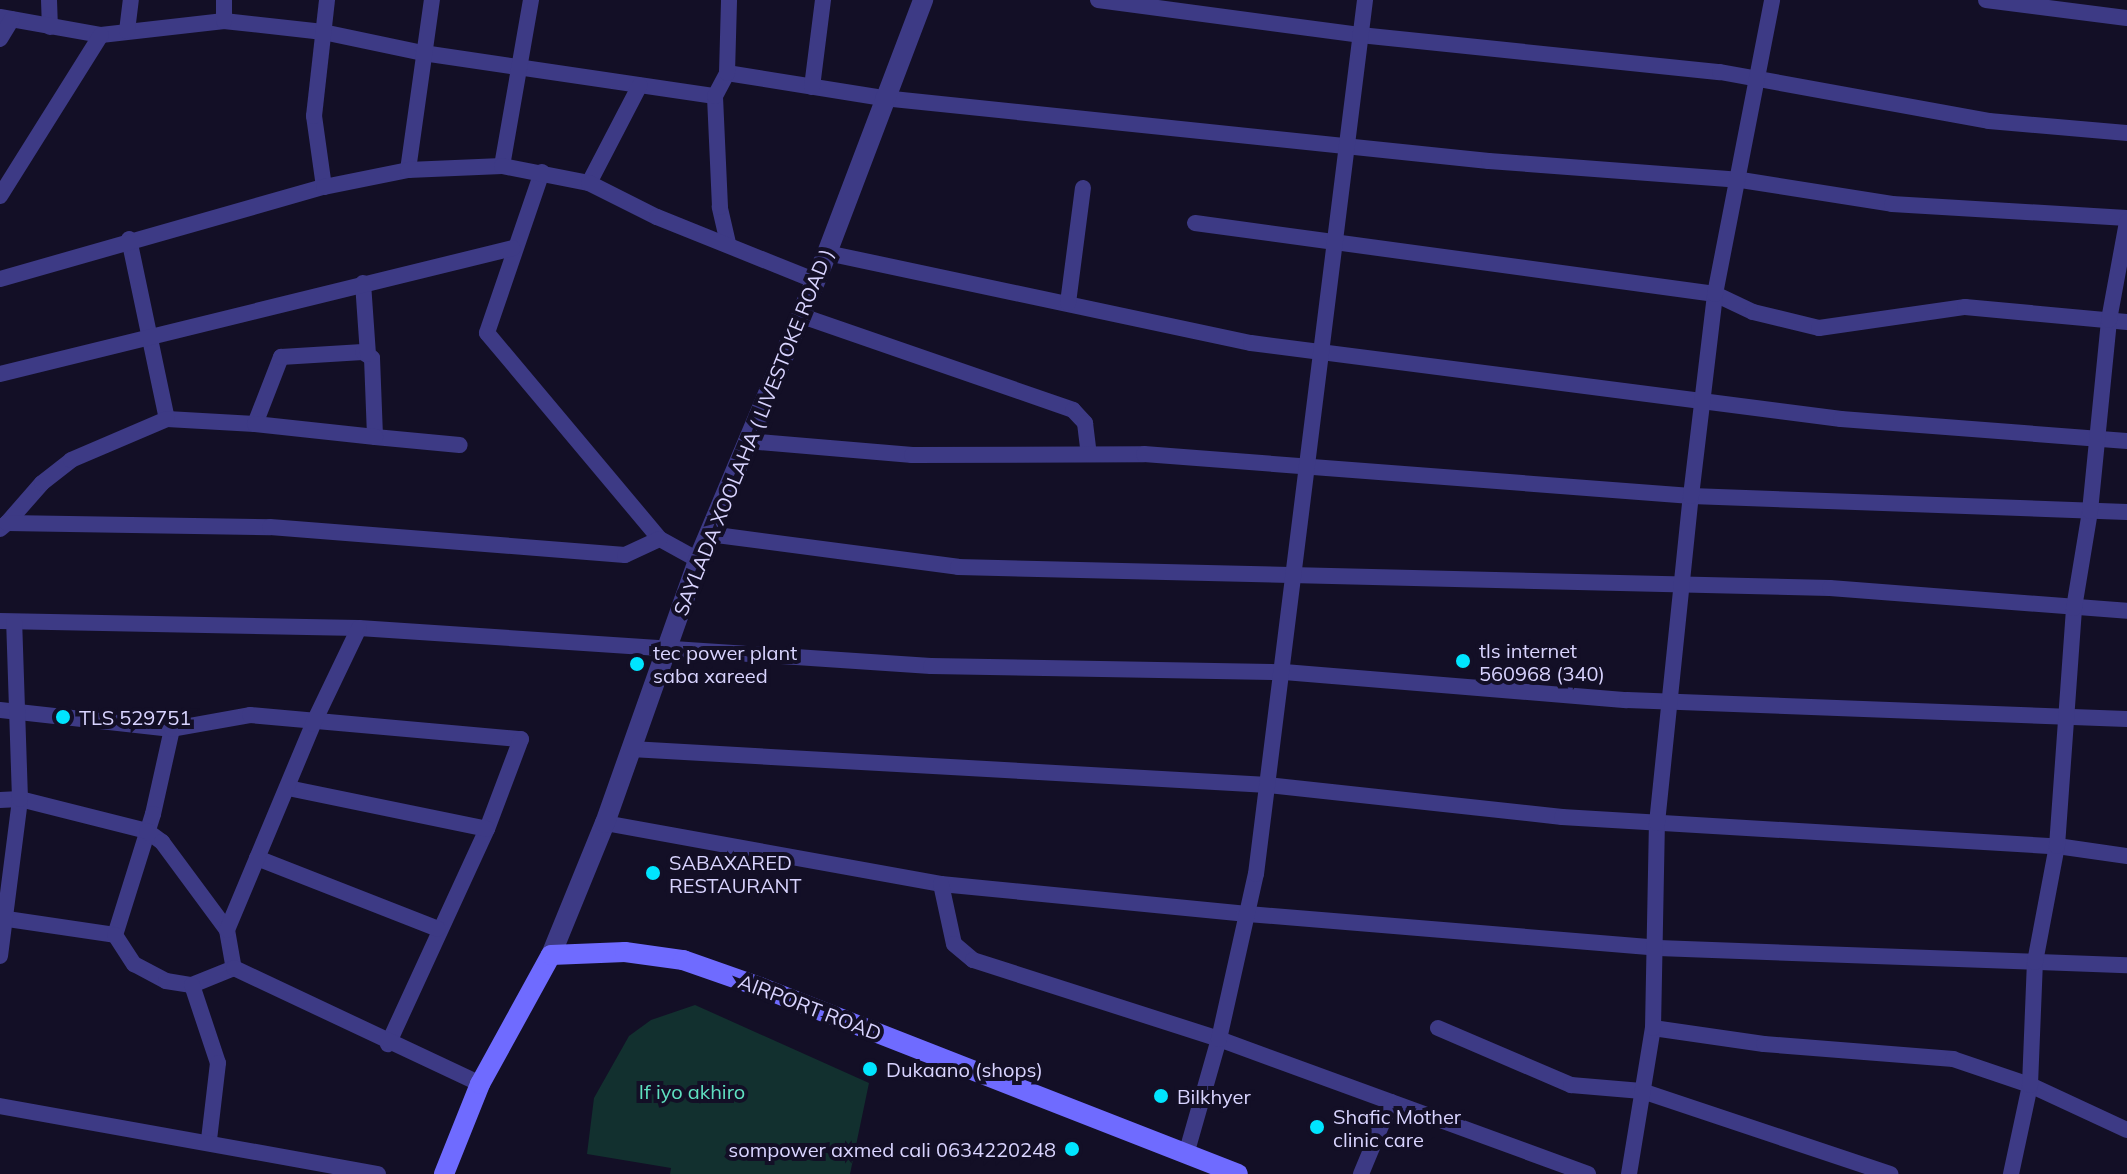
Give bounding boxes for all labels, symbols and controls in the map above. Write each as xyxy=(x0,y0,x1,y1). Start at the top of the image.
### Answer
street label: SAYLADA XOOLAHA ( LIVESTOKE ROAD ) xyxy=(668,245,838,619)
place label: tls internet 560968 (340) xyxy=(1479,638,1605,685)
place label: tec power plant saba xareed xyxy=(653,640,797,687)
marker: tls internet 560968 (340) xyxy=(1454,652,1472,670)
marker: tec power plant saba xareed xyxy=(628,655,646,673)
place label: TLS 529751 xyxy=(79,705,191,729)
marker: TLS 529751 xyxy=(54,708,72,726)
place label: SABAXARED RESTAURANT xyxy=(669,850,802,897)
marker: SABAXARED RESTAURANT xyxy=(644,864,662,882)
street label: AIRPORT ROAD xyxy=(735,969,885,1045)
place label: Dukaano (shops) xyxy=(886,1057,1043,1081)
marker: Dukaano (shops) xyxy=(861,1060,879,1078)
park label: If iyo akhiro xyxy=(639,1079,745,1103)
place label: Bilkhyer xyxy=(1177,1084,1251,1108)
marker: Bilkhyer xyxy=(1152,1087,1170,1105)
place label: Shafic Mother clinic care xyxy=(1333,1104,1461,1151)
marker: Shafic Mother clinic care xyxy=(1308,1118,1326,1136)
place label: sompower axmed cali 0634220248 xyxy=(728,1137,1056,1161)
marker: sompower axmed cali 0634220248 xyxy=(1063,1140,1081,1158)

